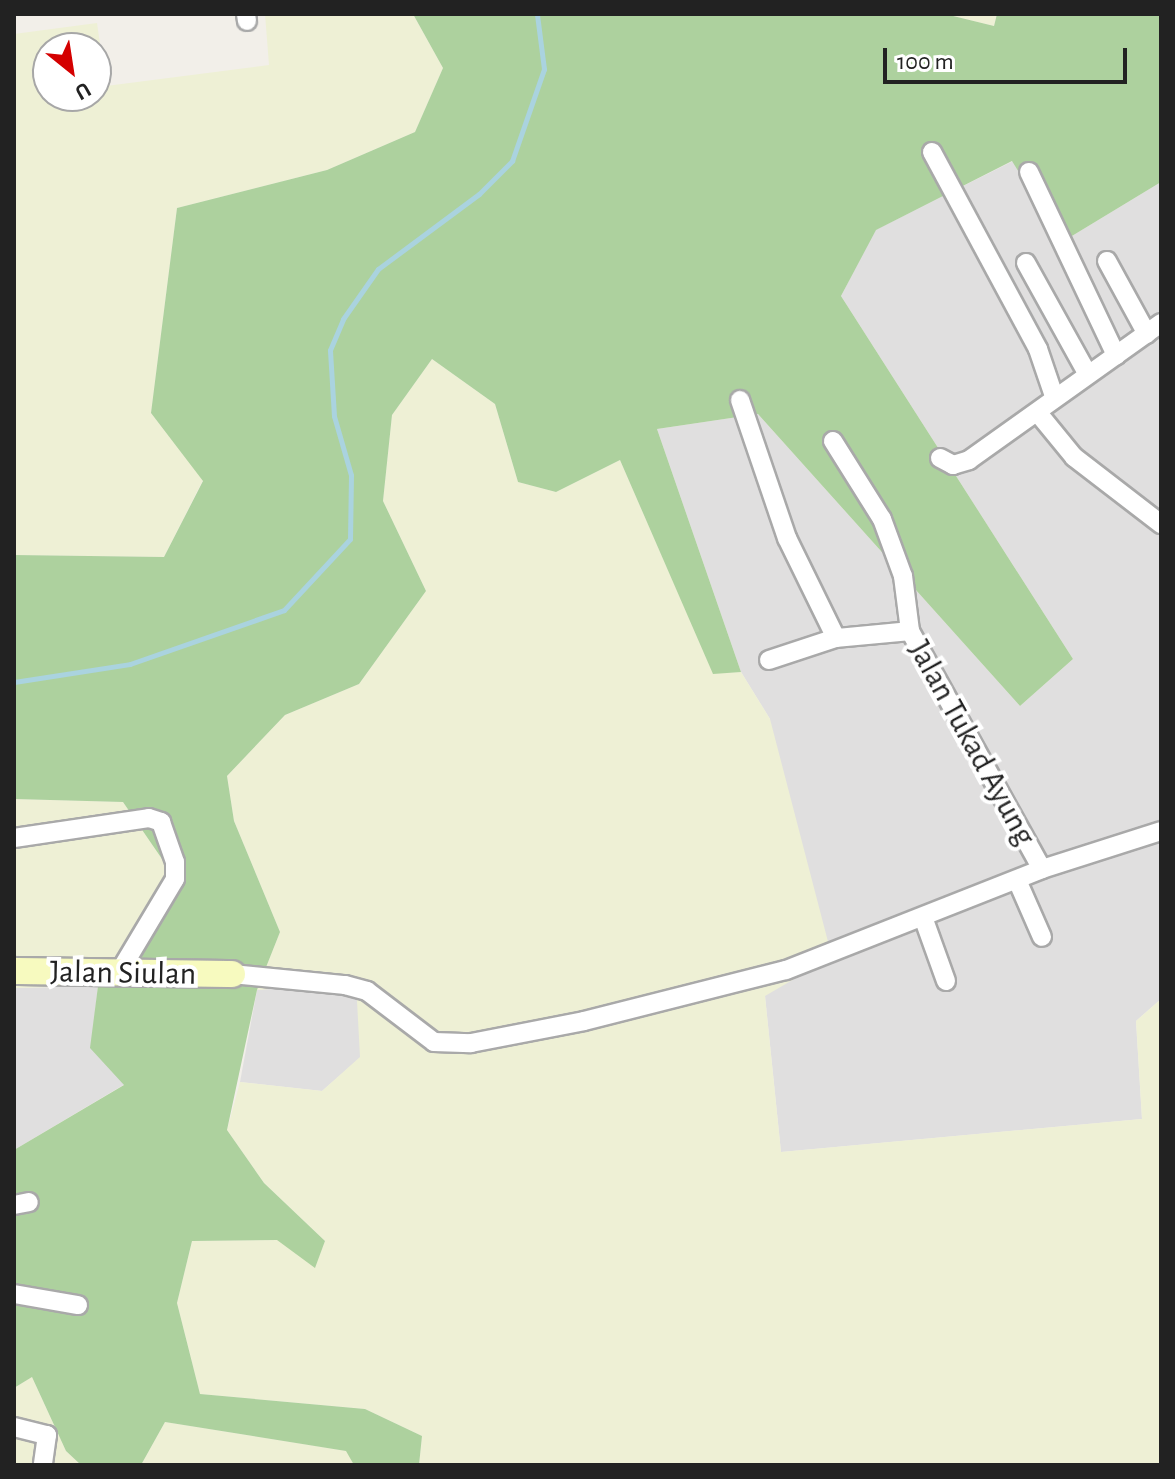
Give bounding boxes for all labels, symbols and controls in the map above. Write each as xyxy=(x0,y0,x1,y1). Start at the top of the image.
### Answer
north arrow xyxy=(32,32,112,112)
scale bar xyxy=(887,32,1131,82)
text: 100 m xyxy=(897,50,954,74)
text: U xyxy=(71,78,95,104)
street label: Jalan Tukad Ayung xyxy=(900,634,1044,852)
street label: Jalan Siulan xyxy=(50,953,196,993)

